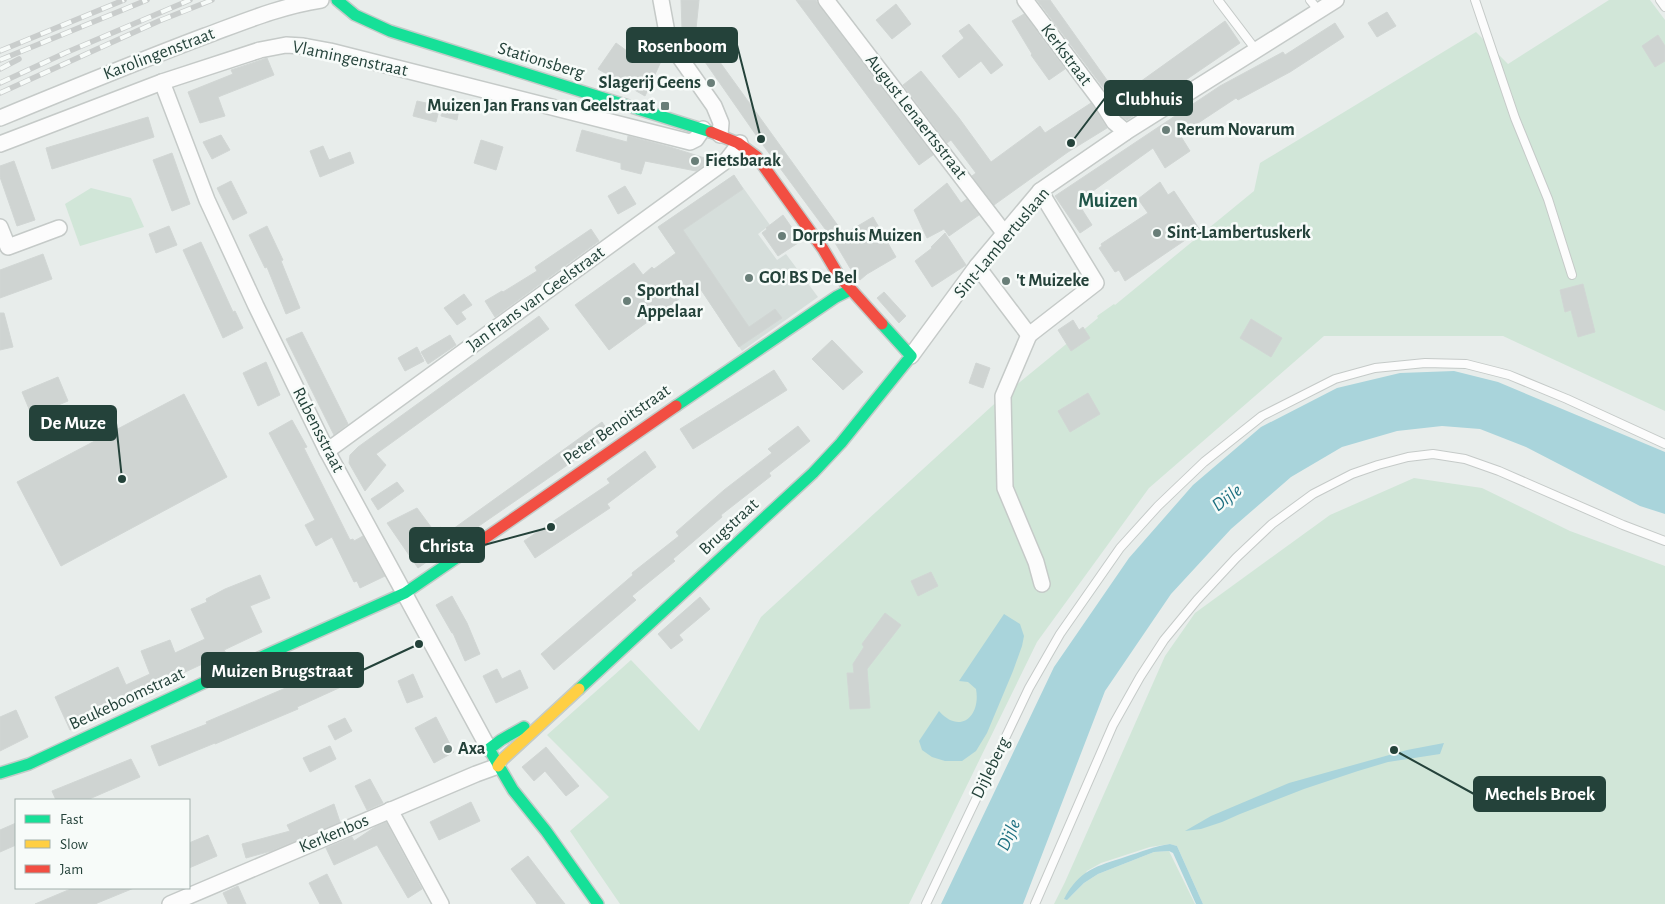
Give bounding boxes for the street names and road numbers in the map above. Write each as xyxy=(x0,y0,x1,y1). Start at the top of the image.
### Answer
street label: Kerkstraat xyxy=(1037,21,1095,89)
street label: Karolingenstraat xyxy=(101,24,217,83)
street label: Vlamingenstraat xyxy=(291,38,410,80)
street label: Stationsberg xyxy=(496,39,587,83)
street label: August Lenaertsstraat xyxy=(862,51,970,183)
street label: Sint-Lambertuslaan xyxy=(951,184,1053,302)
street label: Jan Frans van Geelstraat xyxy=(464,243,608,355)
street label: Peter Benoitstraat xyxy=(560,381,674,468)
street label: Rubensstraat xyxy=(289,385,347,476)
street label: Brugstraat xyxy=(696,495,762,559)
street label: Beukeboomstraat xyxy=(67,664,188,734)
street label: Dijleberg xyxy=(969,734,1014,801)
street label: Kerkenbos xyxy=(297,811,371,857)

